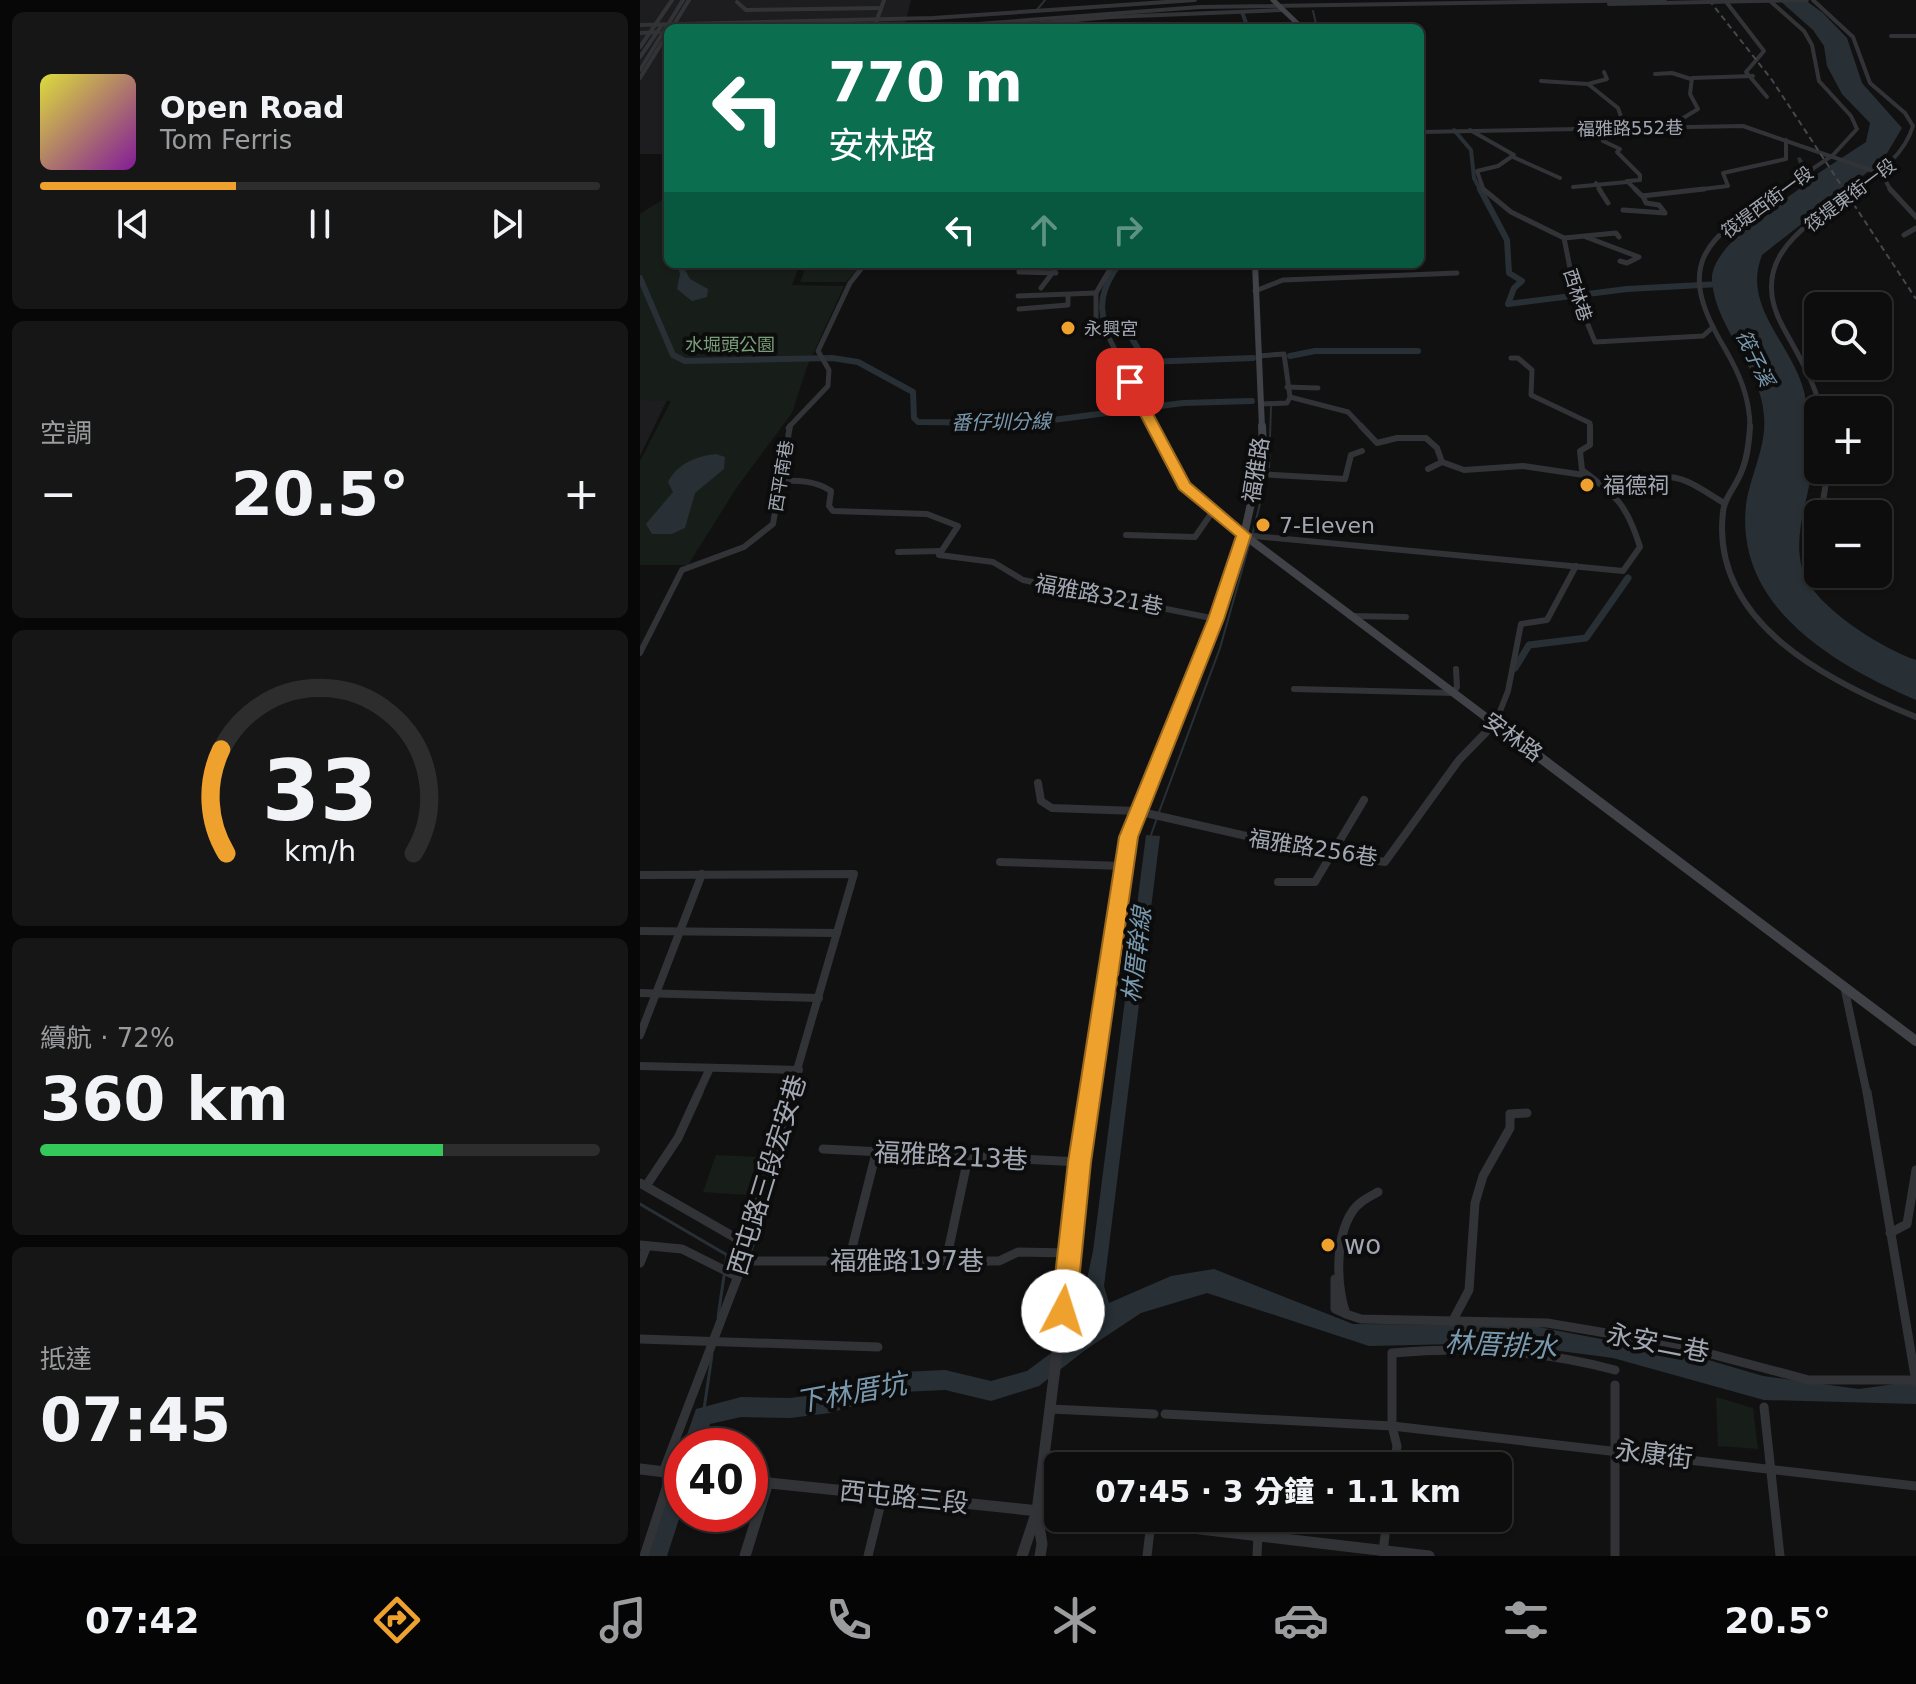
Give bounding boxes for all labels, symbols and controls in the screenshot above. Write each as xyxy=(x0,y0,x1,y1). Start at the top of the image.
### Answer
text: 770 m xyxy=(828,49,1023,114)
icon: left xyxy=(696,56,800,160)
text: Open Road xyxy=(160,90,345,125)
street label: 福雅路552巷 xyxy=(1577,117,1683,139)
text: Tom Ferris xyxy=(160,125,292,155)
text: 安林路 xyxy=(828,125,936,166)
street label: 筏堤東街一段 xyxy=(1801,154,1899,236)
street label: 筏堤西街一段 xyxy=(1717,162,1817,242)
icon: previous xyxy=(111,202,155,246)
icon: pause xyxy=(298,202,342,246)
icon: next xyxy=(485,202,529,246)
icon: left xyxy=(938,208,982,252)
icon: ahead xyxy=(1022,208,1066,252)
icon: right xyxy=(1106,208,1150,252)
street label: 西林巷 xyxy=(1560,266,1596,324)
map controls xyxy=(1804,292,1892,588)
button: search xyxy=(1804,292,1892,380)
place label: 永興宮 xyxy=(1084,318,1138,339)
marker: 永興宮 xyxy=(1059,319,1077,337)
water label: 筏子溪 xyxy=(1731,326,1780,393)
park label: 水堀頭公園 xyxy=(685,334,775,355)
pin xyxy=(1096,348,1164,416)
icon: arrive xyxy=(1108,360,1152,404)
button: + xyxy=(1804,396,1892,484)
water label: 番仔圳分線 xyxy=(951,409,1053,435)
text: 空調 xyxy=(40,418,92,448)
street label: 福雅路 xyxy=(1238,435,1274,505)
street label: 西平南巷 xyxy=(765,439,797,513)
text: 20.5° xyxy=(231,459,409,529)
text: − xyxy=(40,468,77,519)
text: + xyxy=(563,468,600,519)
place label: 福德祠 xyxy=(1603,473,1669,498)
marker: 福德祠 xyxy=(1578,476,1596,494)
button: − xyxy=(1804,500,1892,588)
place label: 7-Eleven xyxy=(1279,513,1375,538)
marker: 7-Eleven xyxy=(1254,516,1272,534)
street label: 福雅路321巷 xyxy=(1033,570,1165,620)
street label: 安林路 xyxy=(1479,707,1547,767)
text: 33 xyxy=(262,743,378,840)
street label: 福雅路256巷 xyxy=(1247,825,1379,871)
text: km/h xyxy=(284,834,356,868)
water label: 林厝幹線 xyxy=(1117,903,1157,1004)
text: 續航 · 72% xyxy=(40,1023,175,1053)
text: 360 km xyxy=(40,1064,289,1134)
street label: 西屯路三段宏安巷 xyxy=(722,1071,812,1279)
street label: 福雅路213巷 xyxy=(873,1137,1029,1175)
place label: wo xyxy=(1344,1230,1381,1260)
marker: wo xyxy=(1319,1236,1337,1254)
street label: 福雅路197巷 xyxy=(830,1246,984,1276)
position arrow xyxy=(1021,1269,1105,1353)
street label: 永安二巷 xyxy=(1604,1318,1712,1368)
water label: 林厝排水 xyxy=(1444,1326,1560,1365)
text: 抵達 xyxy=(40,1344,92,1374)
water label: 下林厝坑 xyxy=(793,1366,913,1419)
text: 07:45 xyxy=(40,1385,231,1455)
speed limit sign: 40 xyxy=(664,1428,768,1532)
street label: 永康街 xyxy=(1613,1434,1695,1474)
text: 07:45 · 3 分鐘 · 1.1 km xyxy=(1095,1474,1461,1509)
street label: 西屯路三段 xyxy=(838,1475,970,1519)
icon: directions xyxy=(369,1592,425,1648)
icon: music xyxy=(595,1592,651,1648)
icon: phone xyxy=(821,1592,877,1648)
icon: climate xyxy=(1047,1592,1103,1648)
icon: car xyxy=(1273,1592,1329,1648)
icon: filters xyxy=(1498,1592,1554,1648)
text: 07:42 xyxy=(85,1600,200,1641)
text: 20.5° xyxy=(1724,1600,1831,1641)

